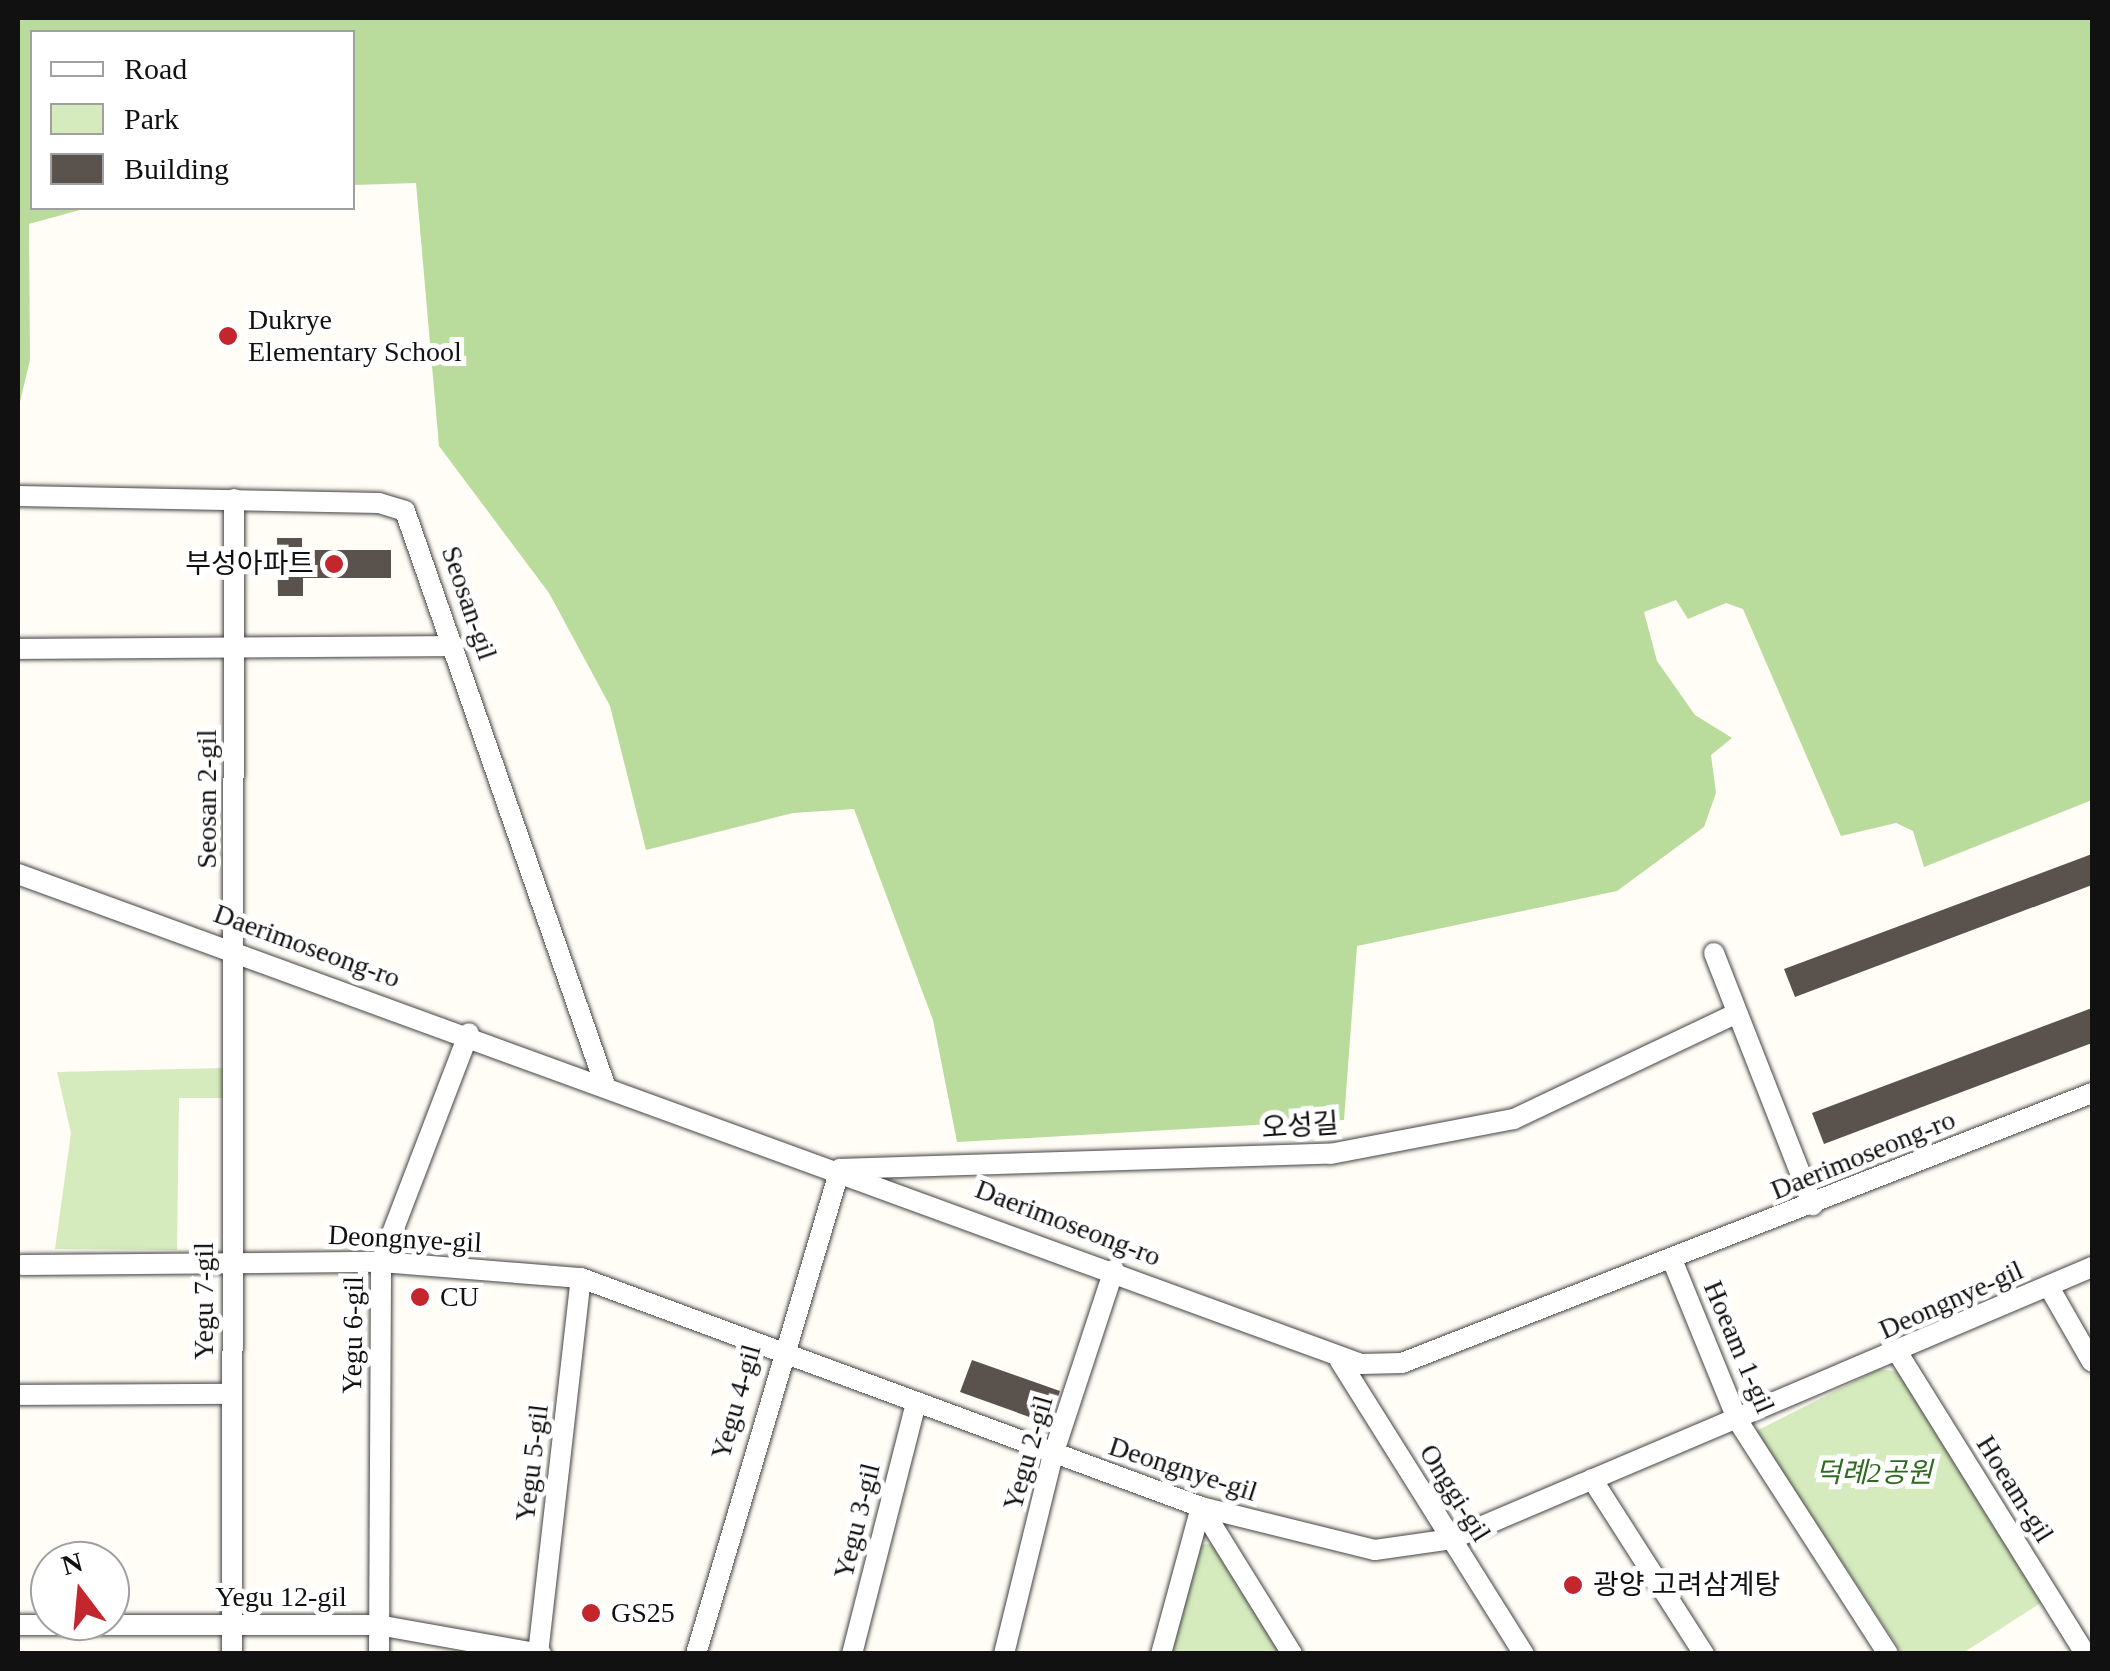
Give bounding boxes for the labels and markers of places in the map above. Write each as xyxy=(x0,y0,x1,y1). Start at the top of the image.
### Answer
place label: Dukrye Elementary School xyxy=(248,303,462,369)
marker: Dukrye Elementary School xyxy=(217,325,239,347)
place label: 부성아파트 xyxy=(185,547,314,581)
marker: 부성아파트 xyxy=(323,553,345,575)
place label: CU xyxy=(440,1280,479,1314)
marker: CU xyxy=(409,1286,431,1308)
place label: 광양 고려삼계탕 xyxy=(1593,1568,1780,1602)
marker: 광양 고려삼계탕 xyxy=(1562,1574,1584,1596)
place label: GS25 xyxy=(611,1596,675,1630)
marker: GS25 xyxy=(580,1602,602,1624)

